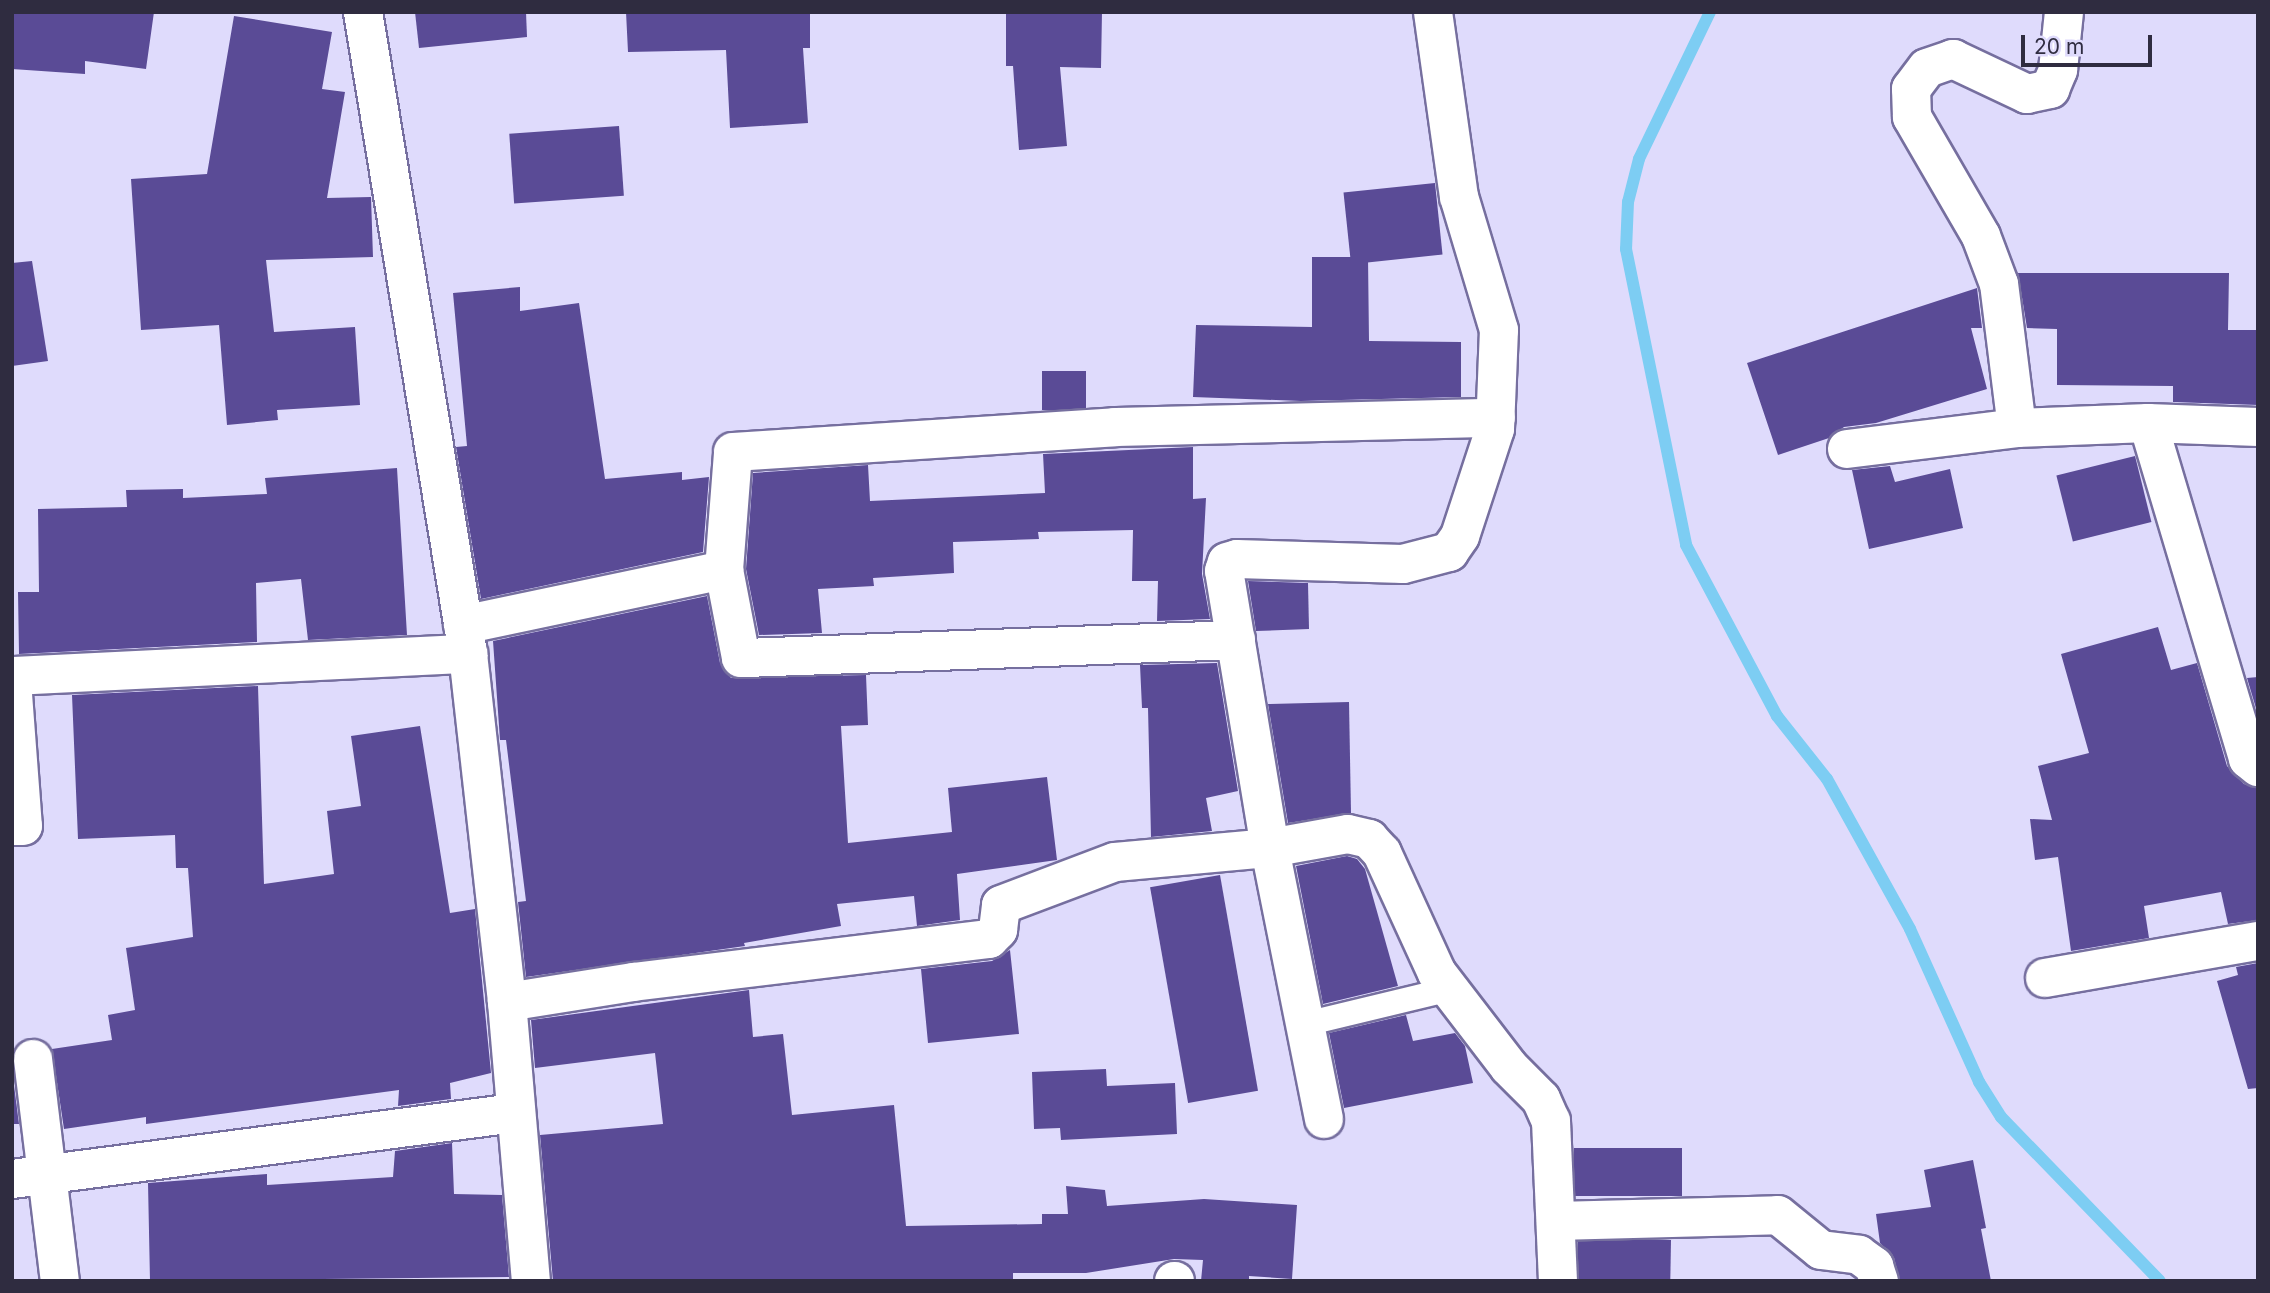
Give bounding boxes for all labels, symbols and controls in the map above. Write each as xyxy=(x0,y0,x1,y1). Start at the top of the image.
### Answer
scale bar xyxy=(2025,21,2156,65)
text: 20 m xyxy=(2034,34,2084,59)

